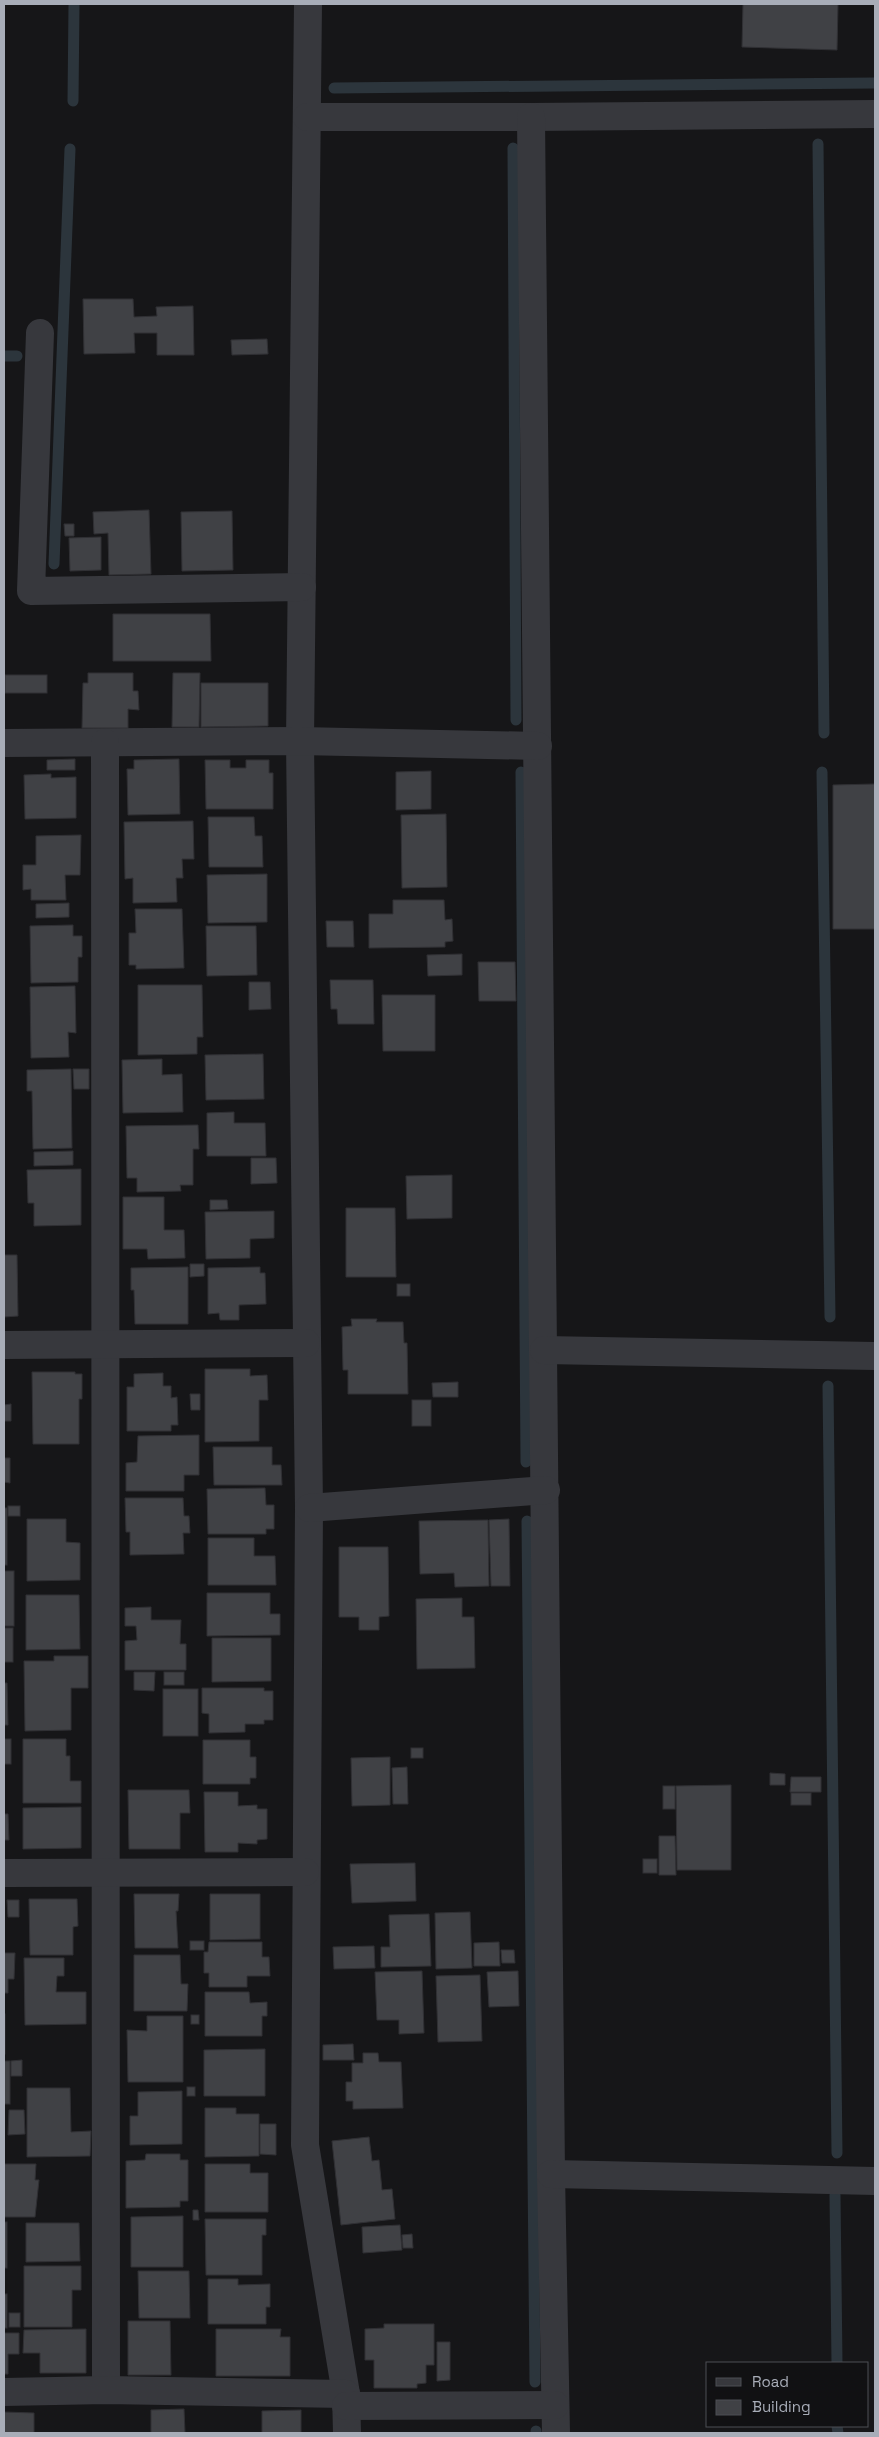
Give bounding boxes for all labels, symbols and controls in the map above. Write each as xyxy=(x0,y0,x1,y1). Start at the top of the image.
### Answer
legend xyxy=(706,2362,869,2427)
text: Road xyxy=(752,2372,789,2391)
text: Building xyxy=(752,2397,811,2416)

